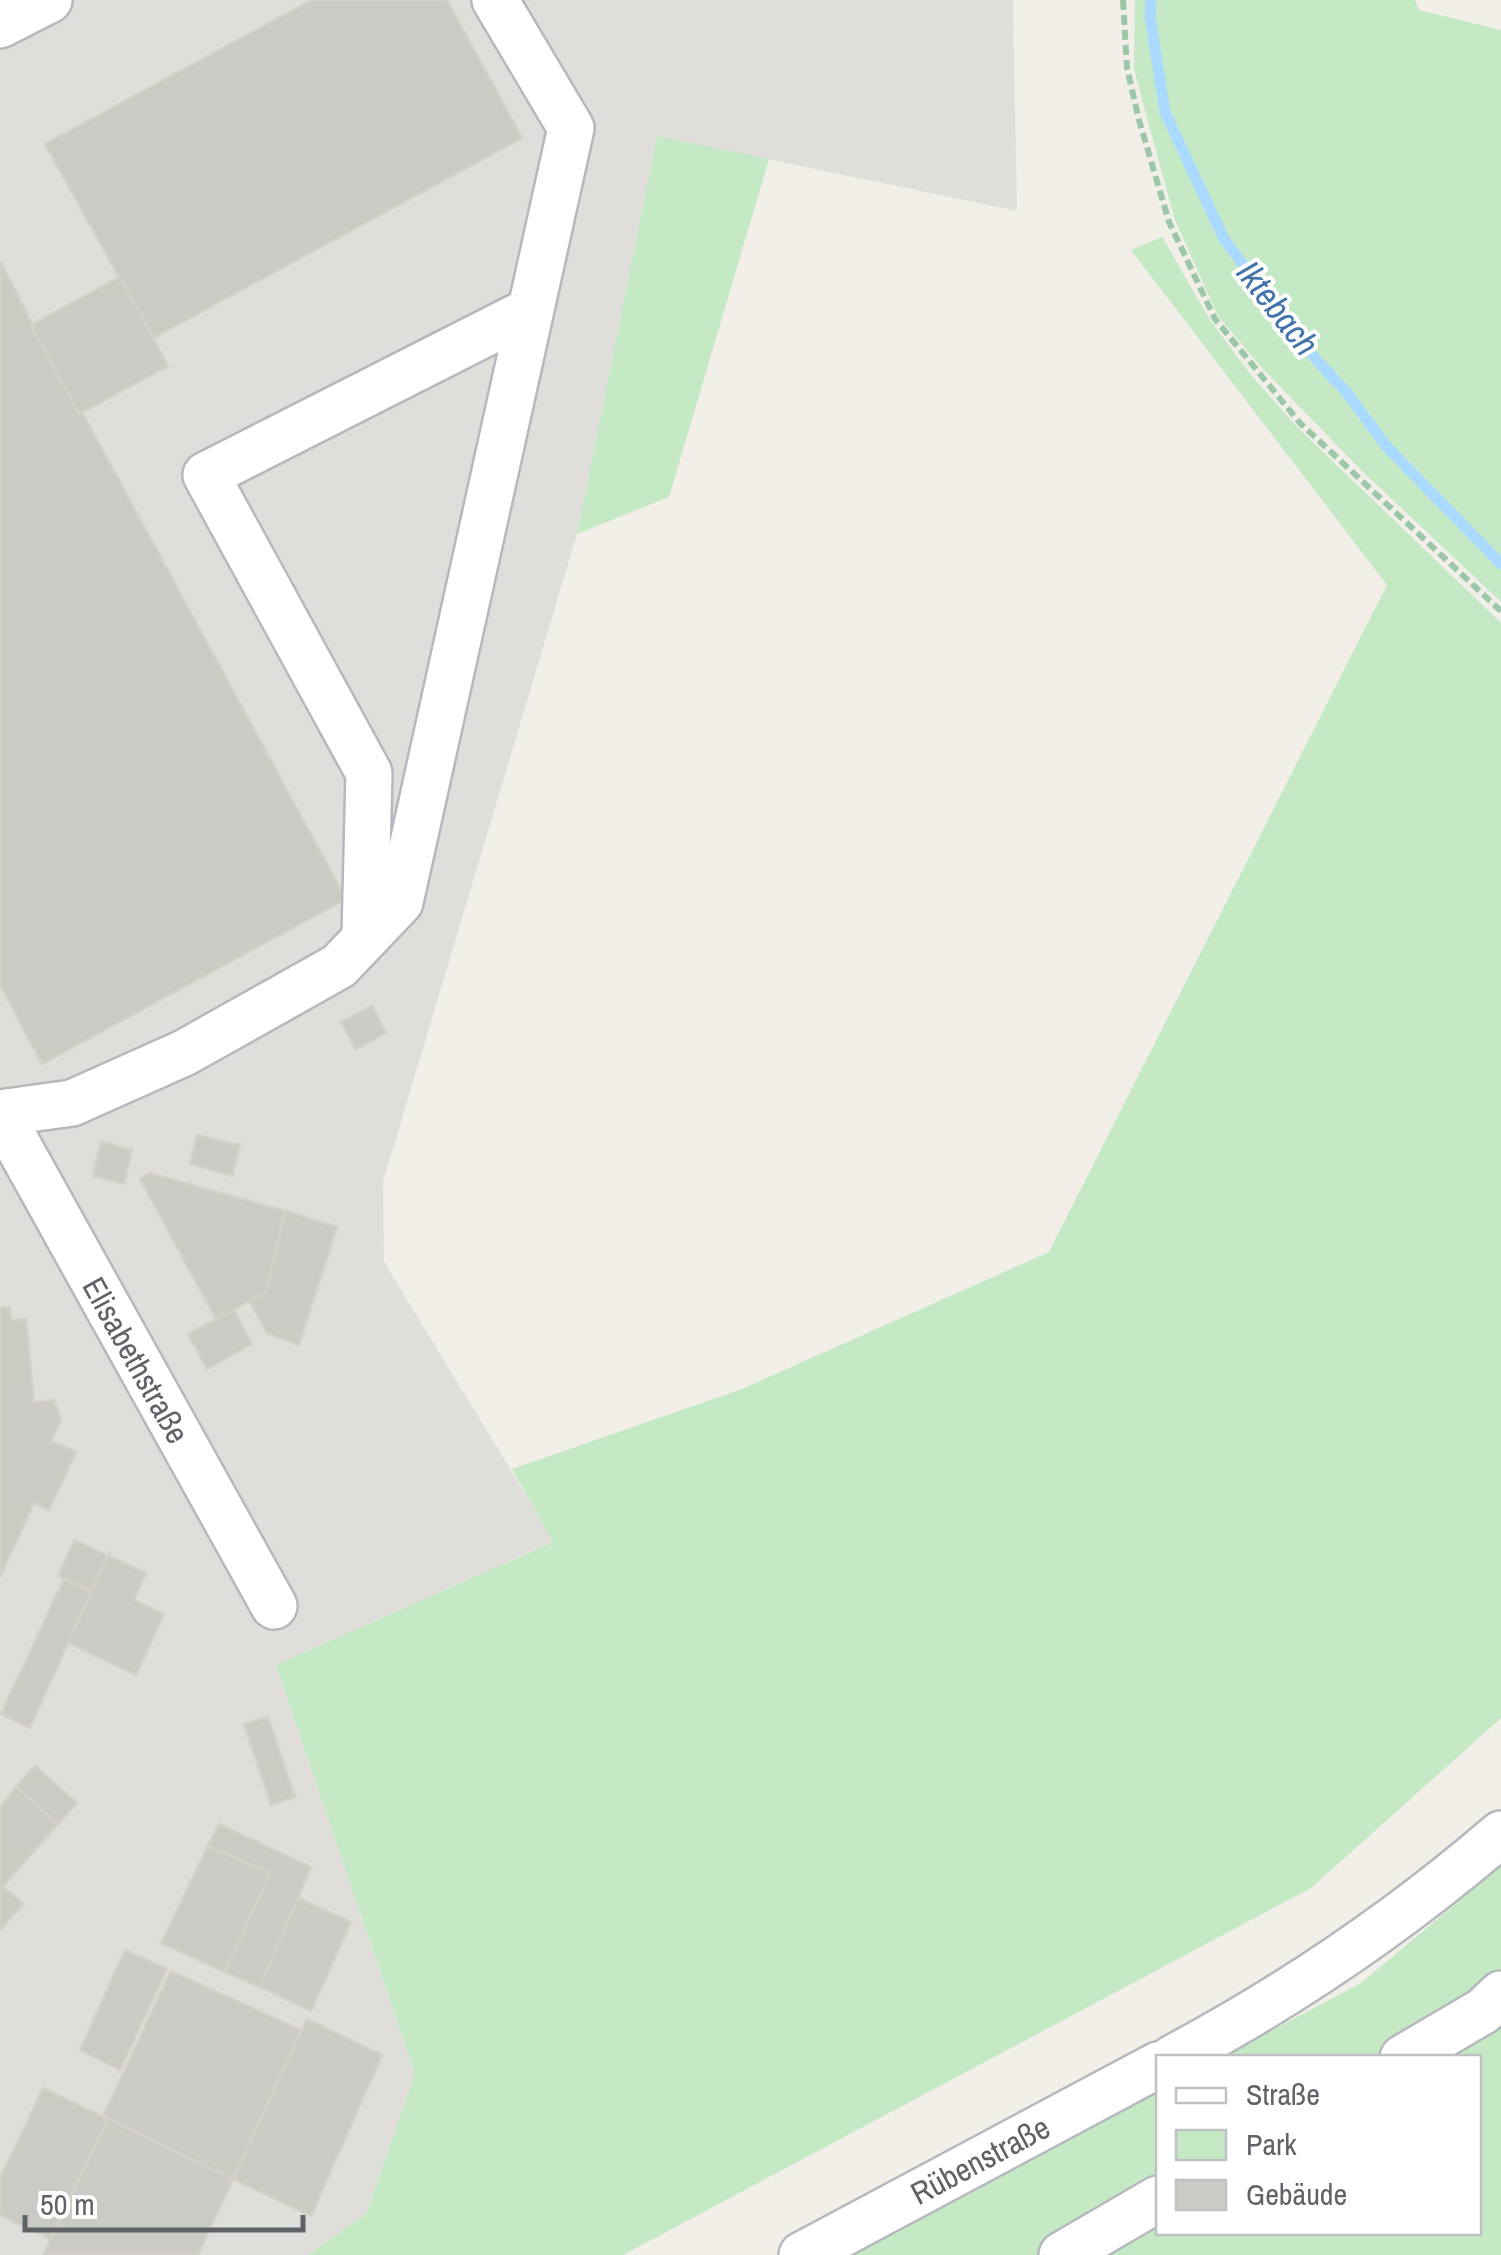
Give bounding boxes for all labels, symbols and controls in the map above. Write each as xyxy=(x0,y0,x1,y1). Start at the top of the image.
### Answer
water label: Iktebach xyxy=(1226,251,1330,365)
street label: Elisabethstraße xyxy=(73,1269,199,1451)
legend xyxy=(1156,2055,1481,2235)
text: Straße xyxy=(1246,2074,1320,2114)
street label: Rübenstraße xyxy=(903,2105,1057,2215)
text: Park xyxy=(1246,2124,1297,2164)
scale bar xyxy=(25,2170,302,2232)
text: Gebäude xyxy=(1246,2174,1347,2214)
text: 50 m xyxy=(40,2184,95,2224)

